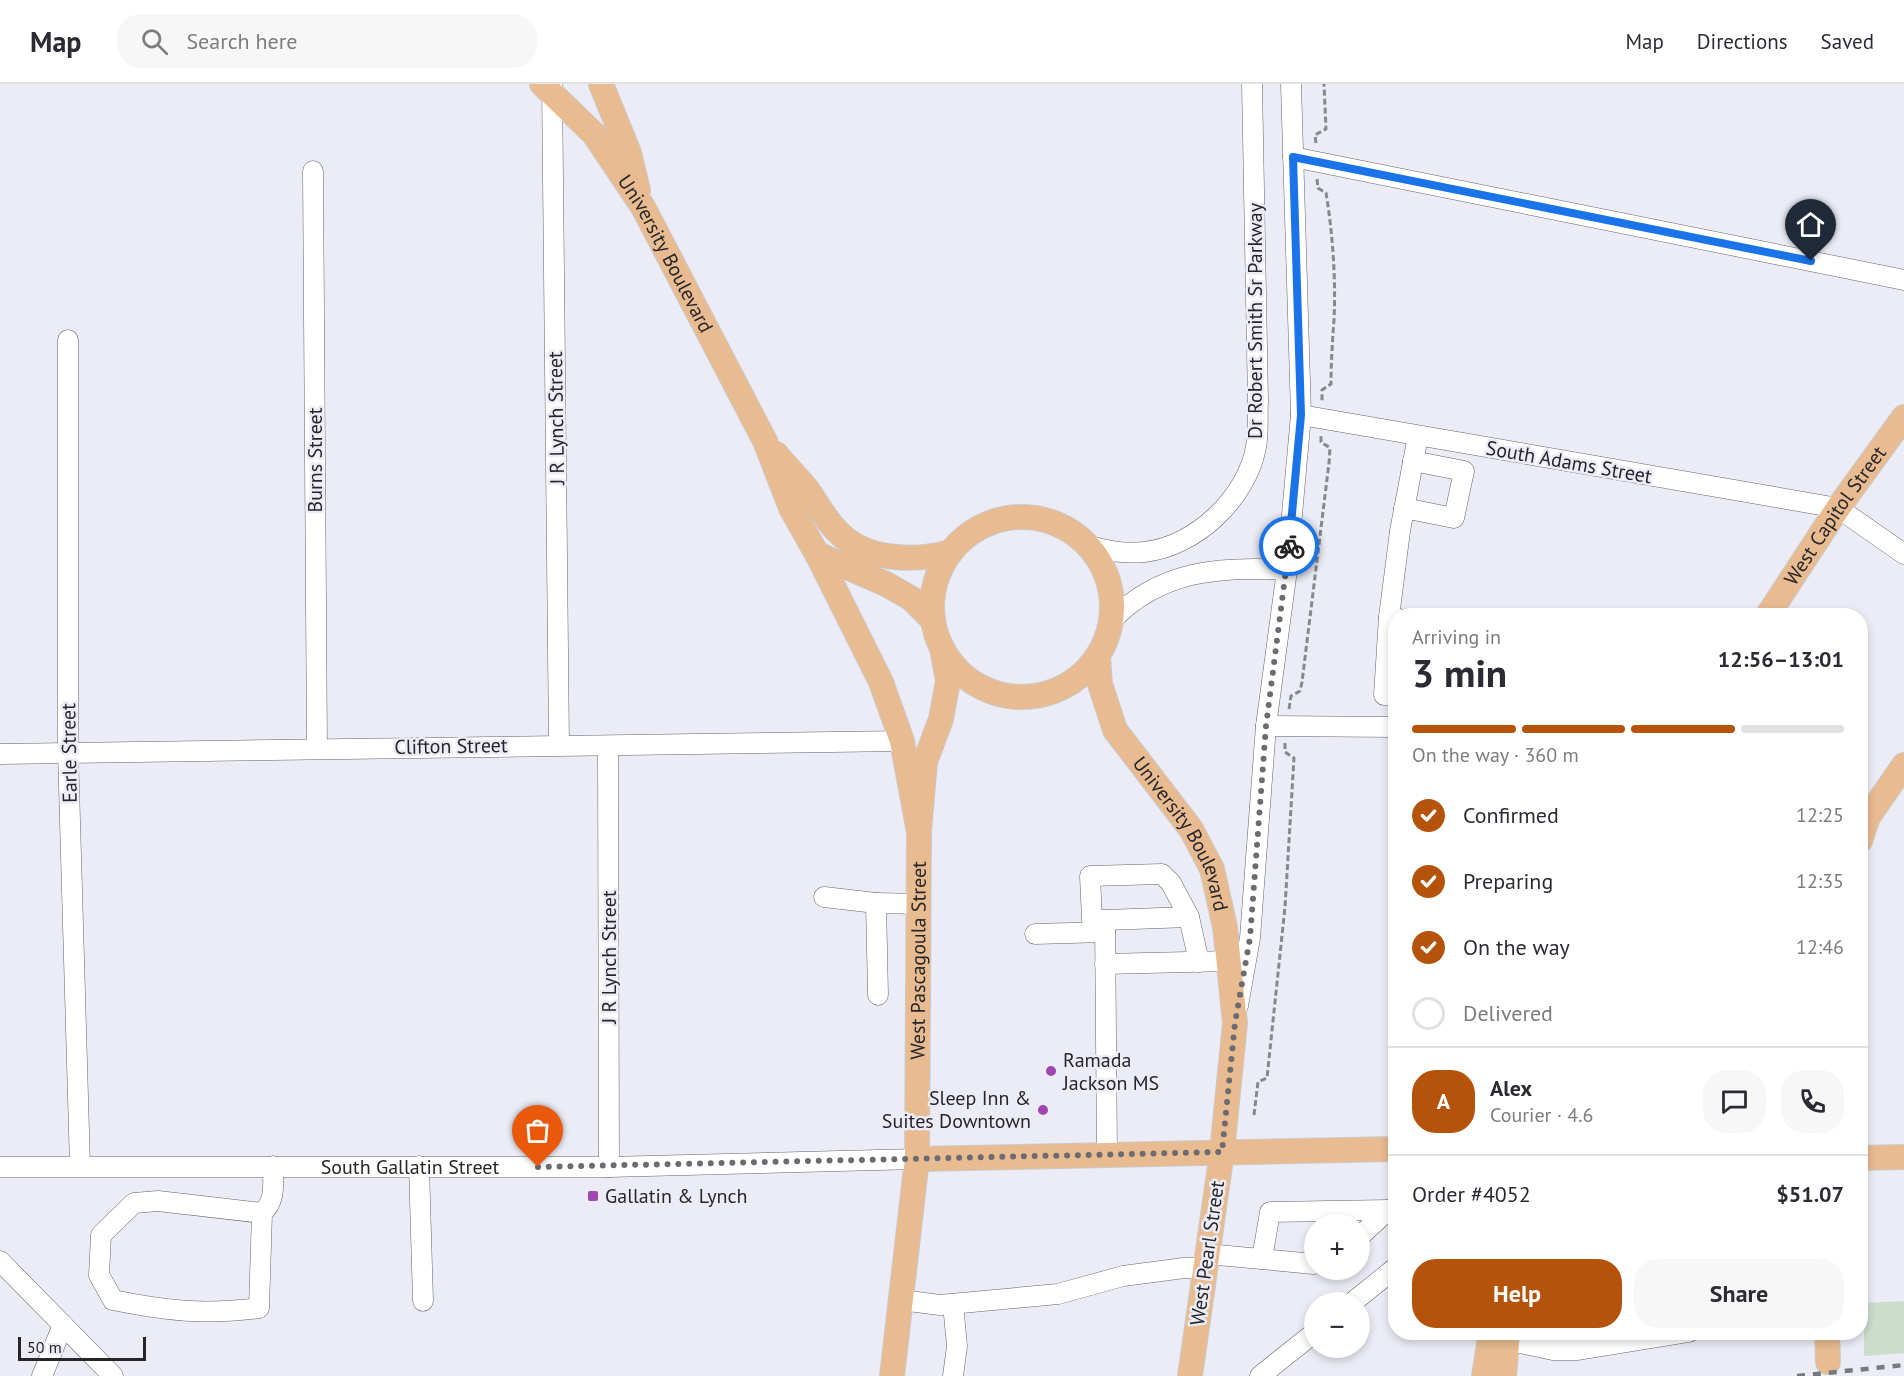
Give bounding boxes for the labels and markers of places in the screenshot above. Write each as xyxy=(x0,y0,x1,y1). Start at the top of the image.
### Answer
pin xyxy=(1785,199,1836,261)
place label: Ramada Jackson MS xyxy=(1062,1047,1159,1096)
marker: Ramada Jackson MS xyxy=(1044,1064,1058,1078)
place label: Sleep Inn & Suites Downtown xyxy=(882,1085,1031,1134)
marker: Sleep Inn & Suites Downtown xyxy=(1036,1103,1050,1117)
pin xyxy=(512,1105,563,1167)
place label: Gallatin & Lynch xyxy=(605,1183,747,1209)
marker: Gallatin & Lynch xyxy=(586,1189,600,1203)

